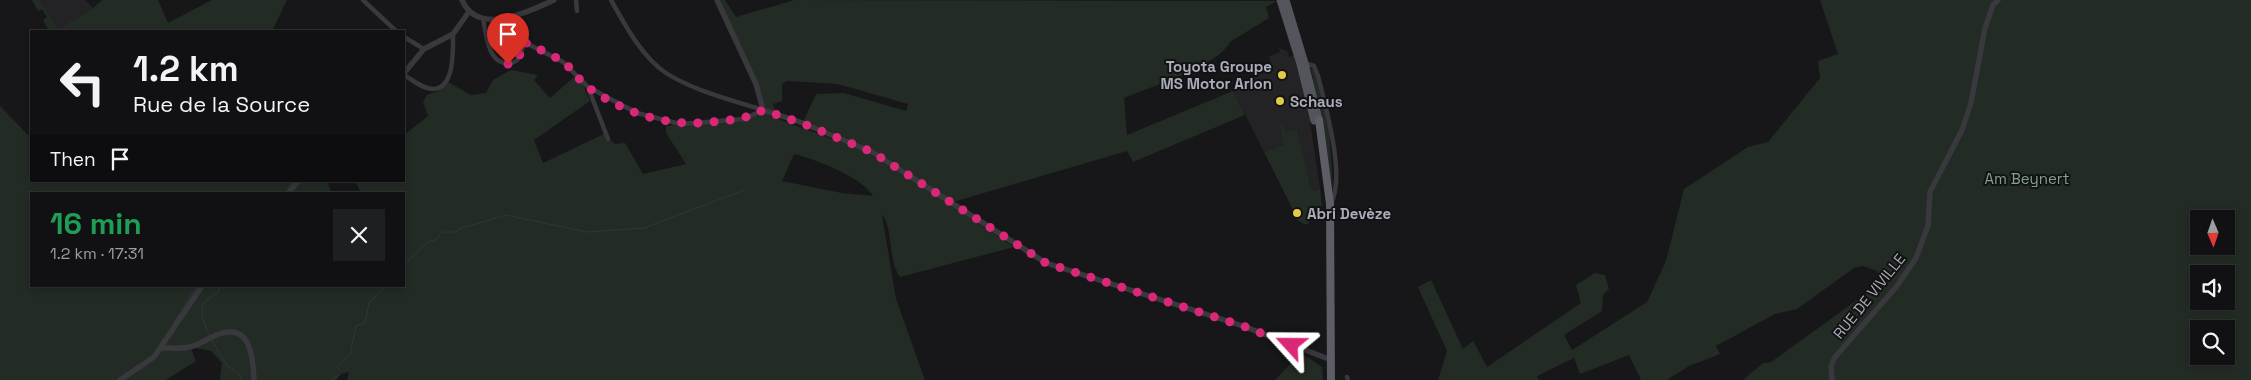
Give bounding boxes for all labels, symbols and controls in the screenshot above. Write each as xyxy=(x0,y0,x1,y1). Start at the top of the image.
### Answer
pin xyxy=(487,13,529,64)
icon: arrive xyxy=(494,20,522,48)
text: 1.2 km xyxy=(133,47,239,91)
icon: left xyxy=(50,50,115,115)
place label: Toyota Groupe MS Motor Arlon xyxy=(1161,57,1272,93)
marker: Toyota Groupe MS Motor Arlon xyxy=(1276,69,1288,81)
text: Rue de la Source xyxy=(133,90,310,118)
place label: Schaus xyxy=(1290,92,1343,111)
marker: Schaus xyxy=(1274,95,1286,107)
icon: arrive xyxy=(106,145,134,173)
text: Then xyxy=(50,147,96,172)
park label: Am Beynert xyxy=(1985,169,2070,188)
text: 16 min xyxy=(50,204,142,243)
place label: Abri Devèze xyxy=(1307,204,1391,223)
marker: Abri Devèze xyxy=(1291,207,1303,219)
button: close xyxy=(333,209,385,261)
north arrow xyxy=(2190,210,2235,255)
map controls xyxy=(2190,210,2235,365)
text: 1.2 km · 17:31 xyxy=(50,243,144,264)
street label: RUE DE VIVILLE xyxy=(1829,249,1909,343)
button: sound xyxy=(2190,265,2235,310)
position arrow xyxy=(1264,318,1316,370)
button: search xyxy=(2190,320,2235,365)

